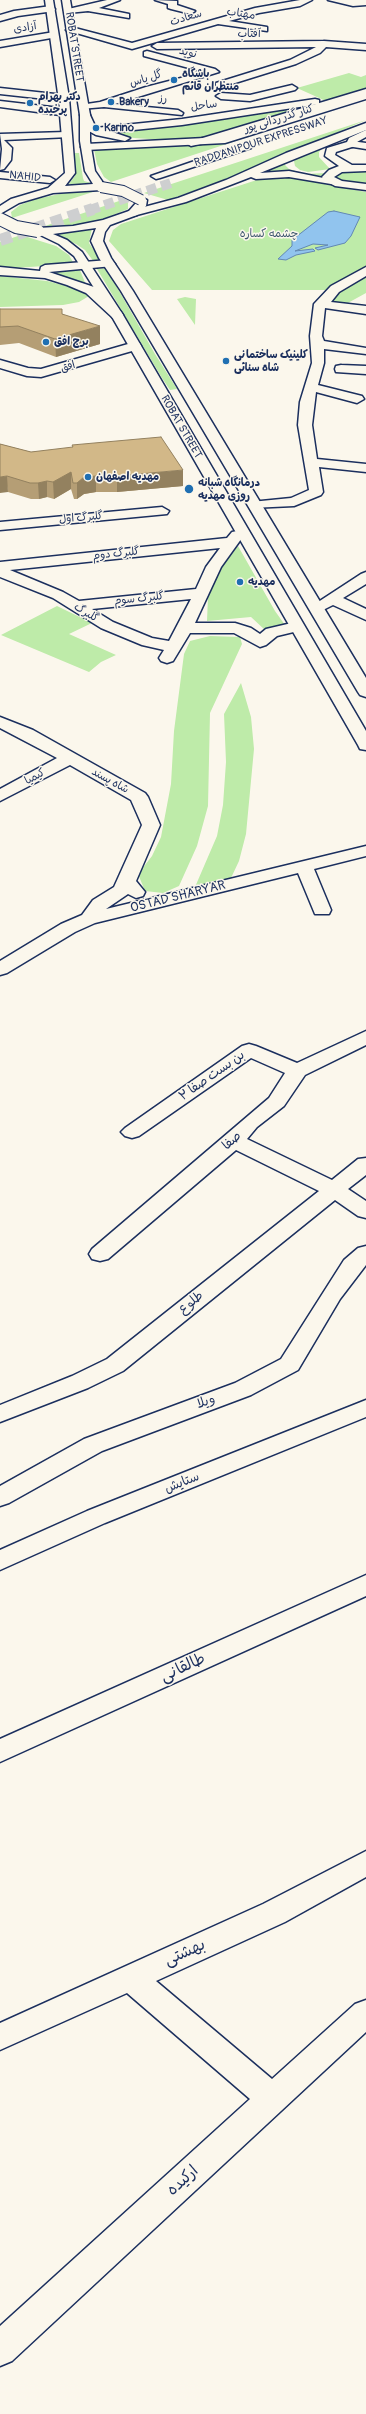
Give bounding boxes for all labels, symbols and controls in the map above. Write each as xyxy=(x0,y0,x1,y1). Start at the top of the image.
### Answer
street label: مهتاب xyxy=(226,5,256,23)
street label: سعادت xyxy=(168,7,204,29)
street label: ROBAT STREET xyxy=(62,11,86,83)
street label: آزادی xyxy=(12,20,38,36)
street label: آفتاب xyxy=(237,27,261,41)
street label: نوید xyxy=(178,44,198,62)
place label: باشگاه منتظران قائم xyxy=(182,67,239,93)
street label: گل یاس xyxy=(128,68,164,90)
marker: باشگاه منتظران قائم xyxy=(169,75,179,85)
place label: دکتر بهرام پرخیده xyxy=(38,90,81,116)
street label: رز xyxy=(158,92,168,106)
place label: Bakery xyxy=(119,95,149,109)
marker: Bakery xyxy=(106,97,116,107)
street label: ساحل xyxy=(190,97,218,115)
marker: دکتر بهرام پرخیده xyxy=(25,98,35,108)
street label: کنار گذر ردانی پور xyxy=(243,102,315,136)
street label: RADDANIPOUR EXPRESSWAY xyxy=(193,114,329,170)
place label: Karino xyxy=(104,121,134,135)
marker: Karino xyxy=(91,123,101,133)
street label: NAHID xyxy=(9,169,41,185)
park label: چشمه کساره xyxy=(240,227,298,241)
place label: برج افق xyxy=(54,335,89,349)
marker: برج افق xyxy=(41,337,51,347)
place label: کلینیک ساختمانی شاه سنائی xyxy=(234,348,308,374)
marker: کلینیک ساختمانی شاه سنائی xyxy=(221,356,231,366)
street label: افق xyxy=(59,359,77,375)
street label: ROBAT STREET xyxy=(158,393,204,461)
place label: مهدیه اصفهان xyxy=(96,470,159,484)
marker: مهدیه اصفهان xyxy=(83,472,93,482)
place label: درمانگاه شبانه روزی مهدیه xyxy=(198,476,260,502)
marker: درمانگاه شبانه روزی مهدیه xyxy=(183,483,195,495)
street label: گلبرگ اول xyxy=(58,510,104,526)
street label: گلبرگ دوم xyxy=(92,545,140,563)
place label: مهدیه xyxy=(248,575,275,589)
marker: مهدیه xyxy=(235,577,245,587)
street label: گلبرگ سوم xyxy=(114,590,164,608)
street label: گلبرگ xyxy=(71,600,101,626)
street label: شاه پسند xyxy=(89,765,131,797)
street label: کیمیا xyxy=(23,766,47,788)
street label: OSTAD SHARYAR xyxy=(129,878,227,916)
street label: بن بست صفا ۲ xyxy=(176,1048,248,1104)
street label: صفا xyxy=(219,1128,245,1154)
street label: طلوع xyxy=(175,1288,207,1318)
street label: ویلا xyxy=(195,1391,217,1413)
street label: ستایش xyxy=(162,1469,202,1497)
street label: طالقانی xyxy=(157,1649,209,1687)
street label: بهشتی xyxy=(161,1935,209,1971)
street label: ارکیده xyxy=(163,2162,203,2200)

